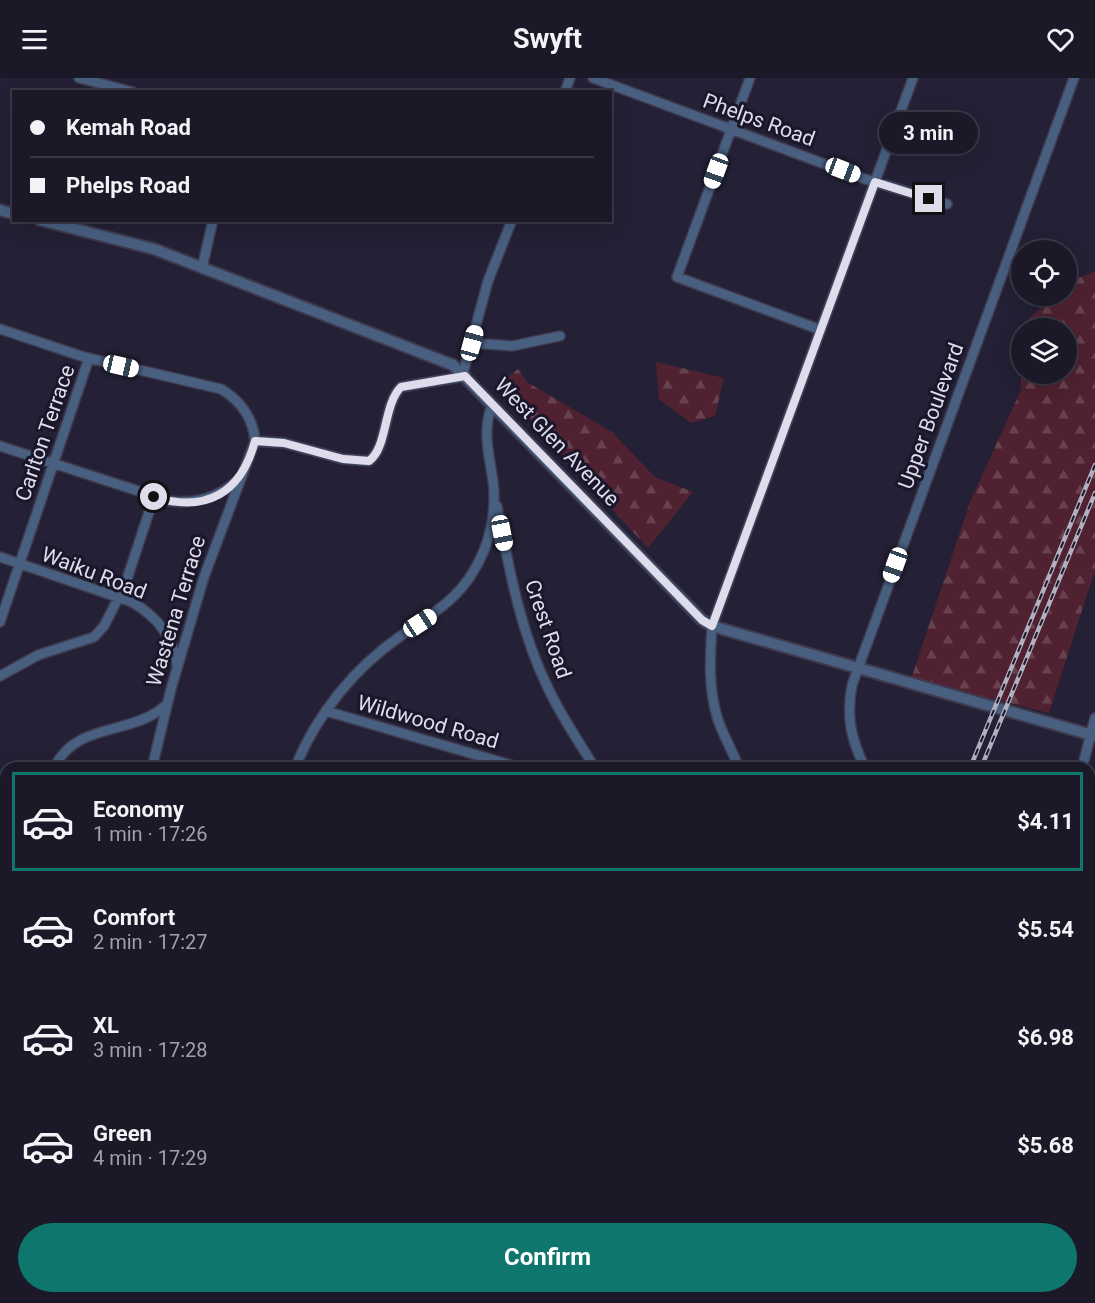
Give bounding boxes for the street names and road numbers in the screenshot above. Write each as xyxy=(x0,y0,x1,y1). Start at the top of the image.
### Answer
street label: Phelps Road xyxy=(700,89,818,151)
street label: Upper Boulevard xyxy=(893,340,969,492)
street label: Carlton Terrace xyxy=(10,362,80,504)
street label: West Glen Avenue xyxy=(490,373,624,511)
street label: Wastena Terrace xyxy=(142,533,210,689)
street label: Waiku Road xyxy=(38,542,150,604)
street label: Crest Road xyxy=(520,576,576,682)
street label: Wildwood Road xyxy=(355,690,501,754)

